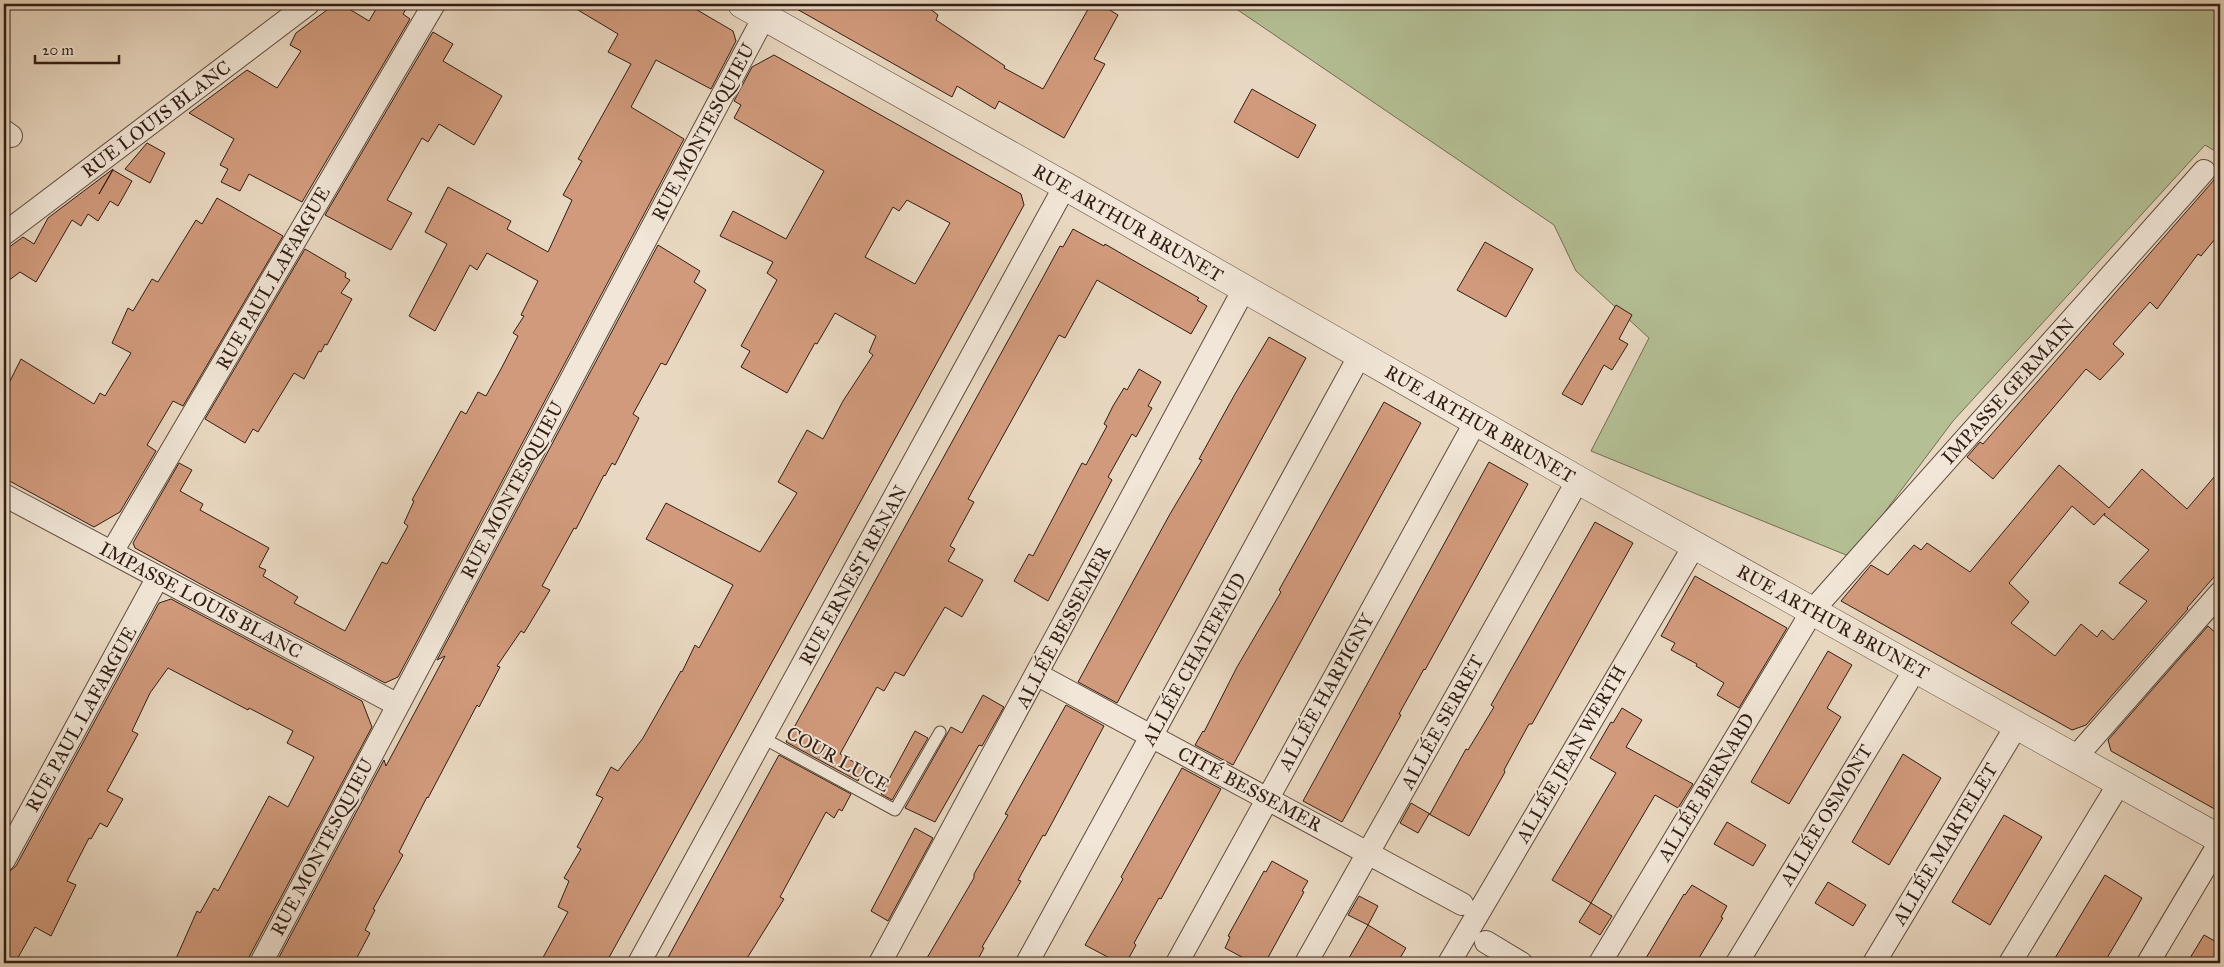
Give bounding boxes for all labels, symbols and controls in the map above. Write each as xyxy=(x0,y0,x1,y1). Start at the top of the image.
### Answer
scale bar xyxy=(35,32,119,64)
street label: RUE MONTESQUIEU xyxy=(646,39,760,225)
text: 20 m xyxy=(42,41,74,59)
street label: RUE LOUIS BLANC xyxy=(77,55,235,183)
street label: RUE ARTHUR BRUNET xyxy=(1029,159,1227,287)
street label: RUE PAUL LAFARGUE xyxy=(211,182,335,374)
street label: IMPASSE GERMAIN xyxy=(1937,313,2079,469)
street label: RUE ARTHUR BRUNET xyxy=(1381,360,1579,488)
street label: RUE MONTESQUIEU xyxy=(455,397,569,583)
street label: RUE ERNEST RENAN xyxy=(794,481,912,669)
street label: IMPASSE LOUIS BLANC xyxy=(96,537,306,663)
street label: ALLÉE BESSEMER xyxy=(1009,541,1116,713)
street label: RUE ARTHUR BRUNET xyxy=(1733,560,1933,684)
street label: ALLÉE CHATEFAUD xyxy=(1136,568,1251,750)
street label: ALLÉE HARPIGNY xyxy=(1272,608,1379,775)
street label: RUE PAUL LAFARGUE xyxy=(21,622,142,816)
street label: ALLÉE SERRET xyxy=(1394,650,1488,794)
street label: ALLÉE JEAN WERTH xyxy=(1510,661,1632,848)
street label: ALLÉE BERNARD xyxy=(1651,708,1759,866)
street label: COUR LUCE xyxy=(782,721,894,797)
street label: CITÉ BESSEMER xyxy=(1174,740,1327,837)
street label: ALLÉE OSMONT xyxy=(1773,740,1877,890)
street label: RUE MONTESQUIEU xyxy=(265,754,379,940)
street label: ALLÉE MARTELET xyxy=(1886,758,2002,930)

